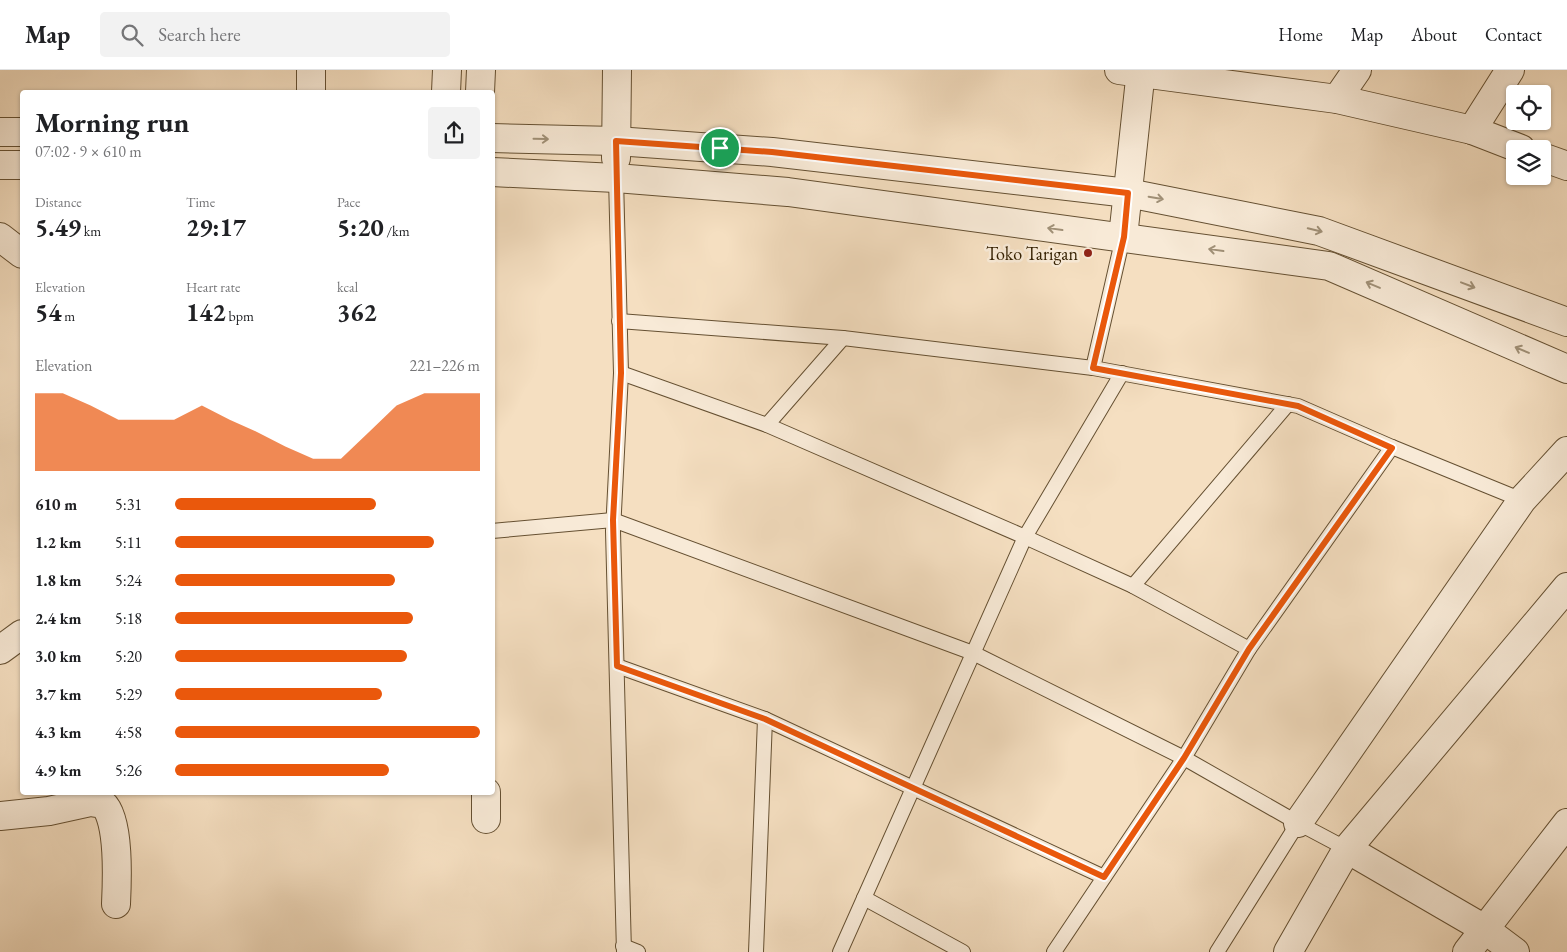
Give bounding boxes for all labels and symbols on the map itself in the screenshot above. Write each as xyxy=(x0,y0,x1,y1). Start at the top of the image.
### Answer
pin xyxy=(699,127,741,169)
one-way arrow xyxy=(532,134,549,144)
one-way arrow xyxy=(1147,194,1163,204)
one-way arrow xyxy=(1047,223,1063,233)
one-way arrow xyxy=(1306,226,1322,235)
place label: Toko Tarigan xyxy=(986,242,1078,265)
one-way arrow xyxy=(1208,245,1224,255)
marker: Toko Tarigan xyxy=(1082,247,1094,259)
one-way arrow xyxy=(1366,279,1381,289)
one-way arrow xyxy=(1460,281,1475,290)
one-way arrow xyxy=(1515,344,1530,354)

